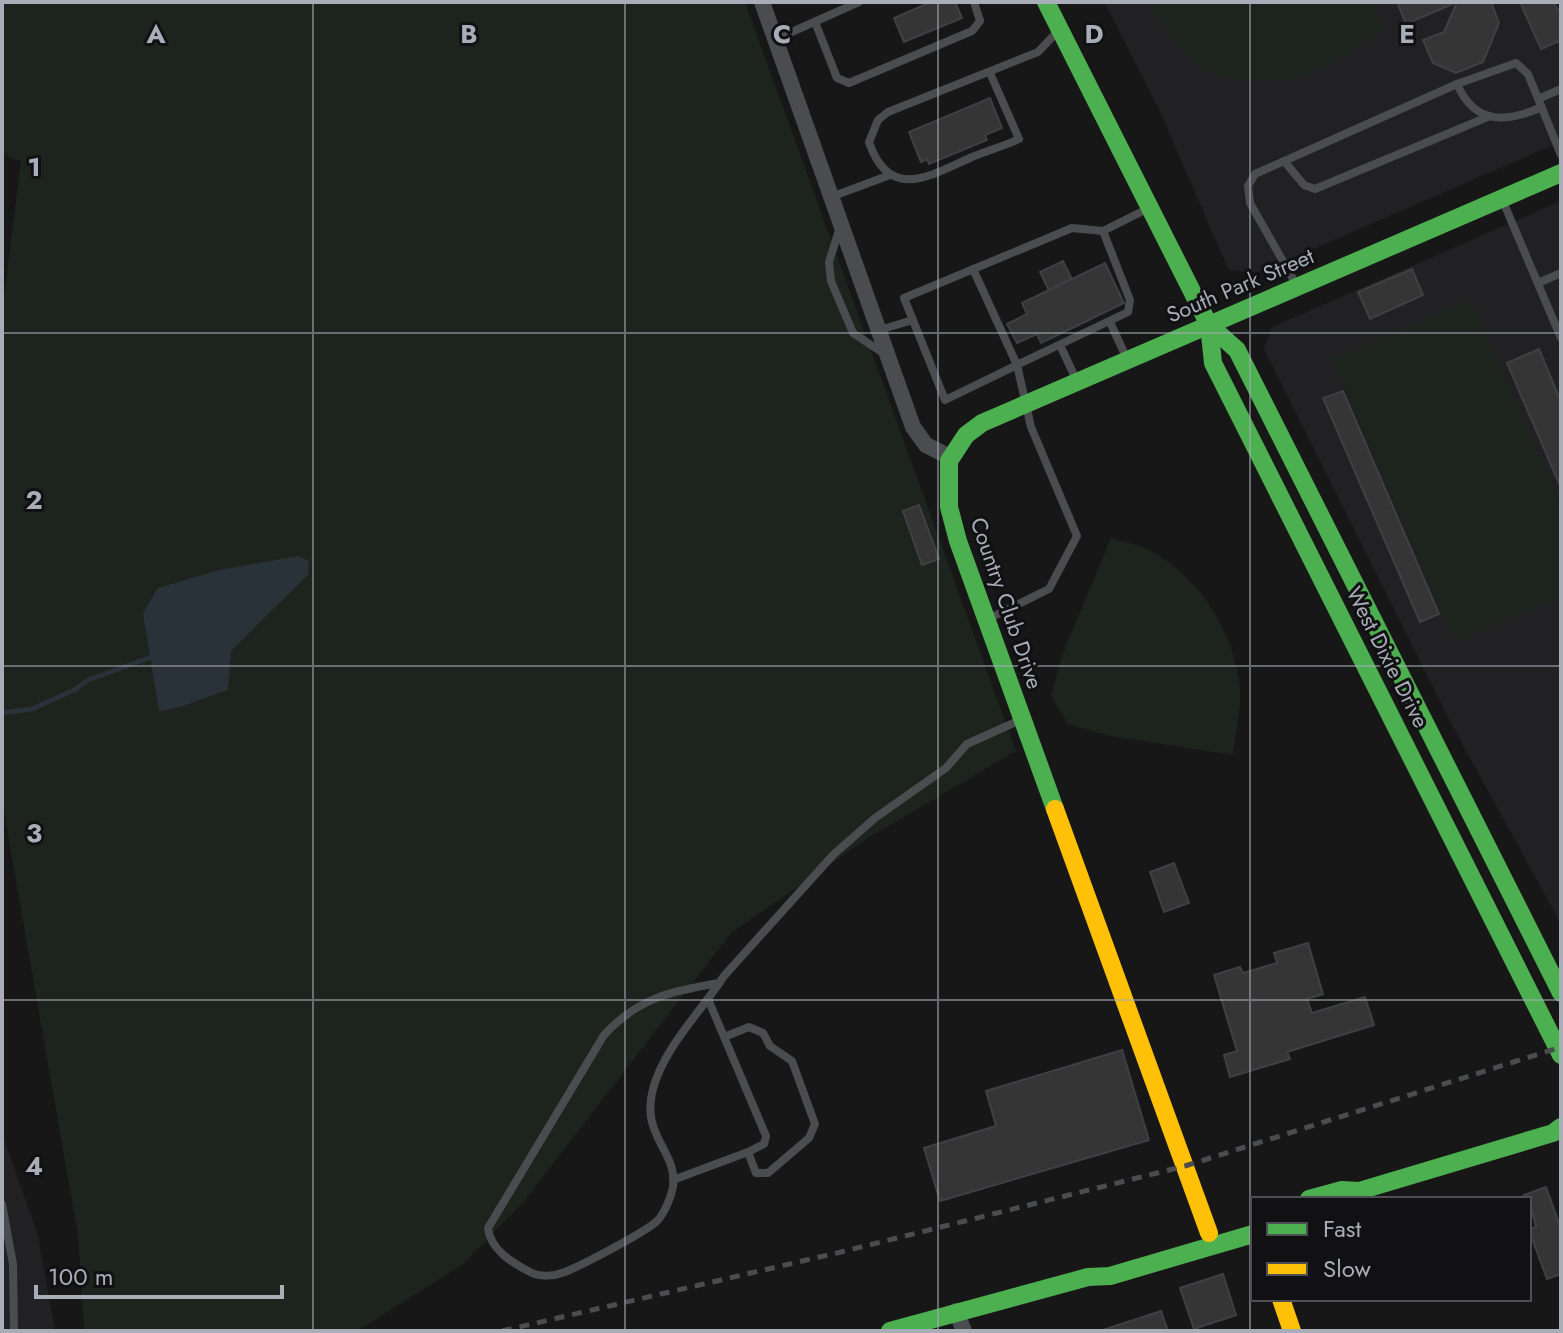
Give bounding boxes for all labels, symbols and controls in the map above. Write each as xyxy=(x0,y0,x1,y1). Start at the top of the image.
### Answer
text: A xyxy=(145,15,166,53)
text: B xyxy=(460,15,478,53)
text: C xyxy=(773,15,791,53)
text: D xyxy=(1084,15,1104,53)
text: E xyxy=(1399,15,1415,53)
text: 1 xyxy=(27,148,41,186)
street label: South Park Street xyxy=(1161,239,1319,330)
text: 2 xyxy=(25,481,43,519)
street label: Country Club Drive xyxy=(963,513,1051,693)
street label: West Dixie Drive xyxy=(1339,581,1437,733)
text: 3 xyxy=(26,814,42,852)
text: 4 xyxy=(25,1147,43,1185)
legend xyxy=(1251,1197,1531,1301)
text: Fast xyxy=(1323,1211,1361,1246)
scale bar xyxy=(36,1249,282,1299)
text: Slow xyxy=(1323,1251,1371,1286)
text: 100 m xyxy=(48,1259,114,1294)

